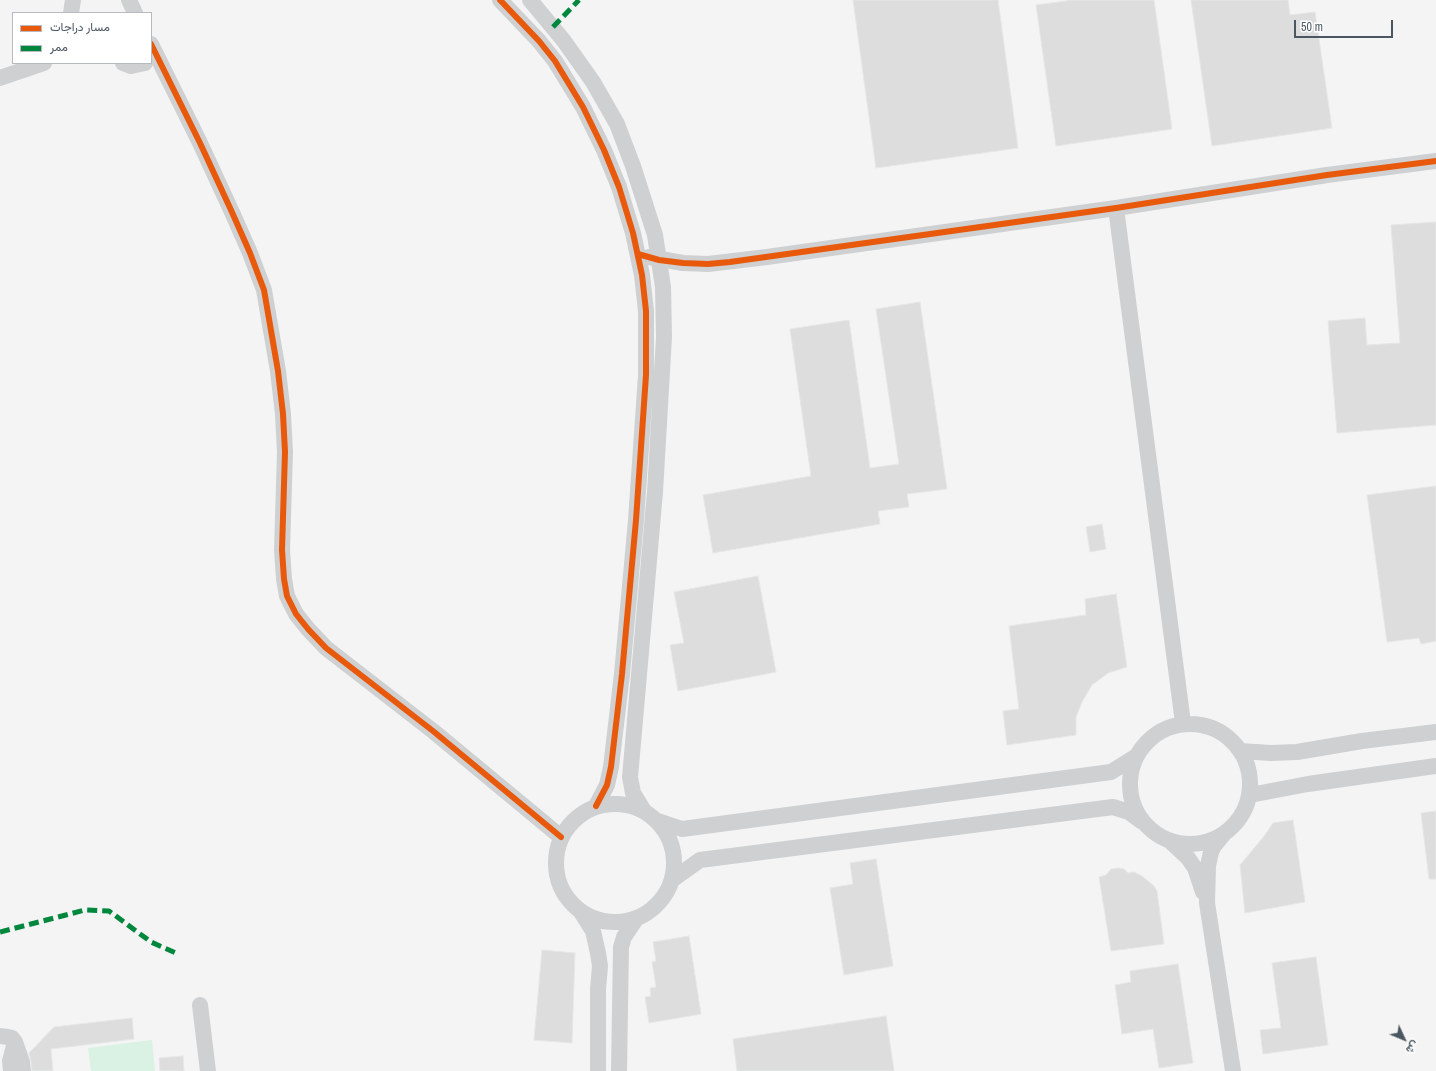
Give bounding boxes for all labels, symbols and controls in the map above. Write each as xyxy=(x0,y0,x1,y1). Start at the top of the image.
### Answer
legend xyxy=(12,12,152,64)
scale bar xyxy=(1296,12,1395,38)
text: مسار دراجات xyxy=(50,19,110,35)
text: 50 m xyxy=(1301,19,1323,35)
text: ممر xyxy=(50,39,68,55)
north arrow xyxy=(1384,1019,1424,1059)
text: ش xyxy=(1403,1038,1422,1057)

